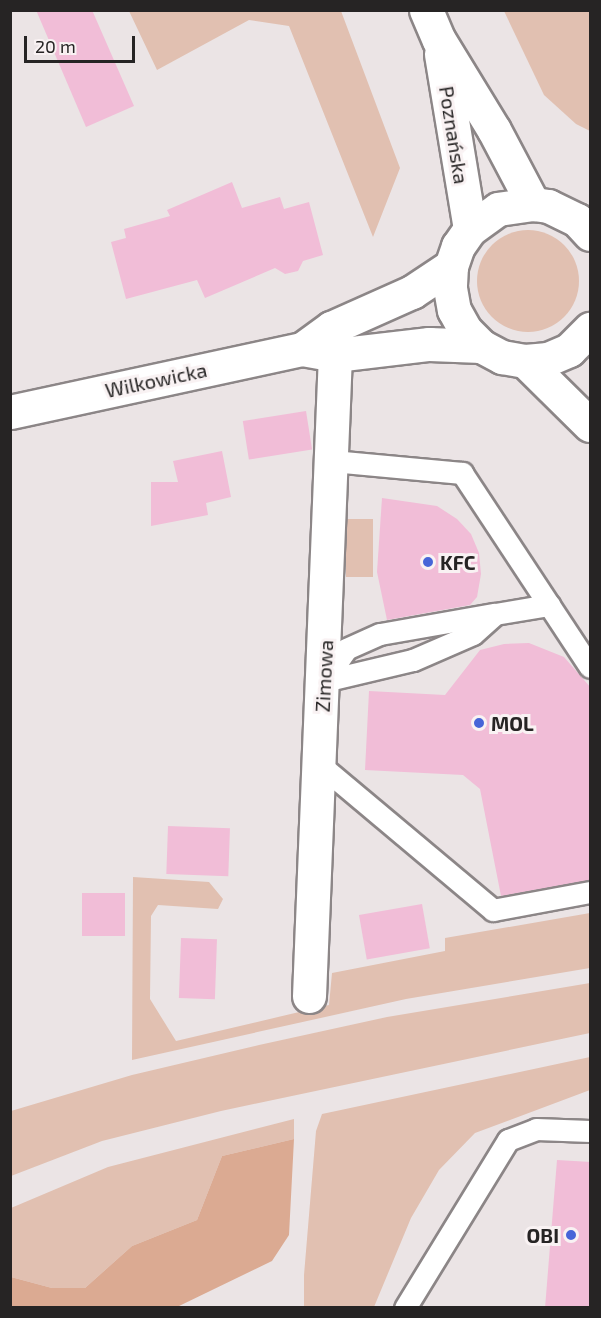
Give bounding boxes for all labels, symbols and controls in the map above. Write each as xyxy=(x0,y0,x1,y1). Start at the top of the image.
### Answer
scale bar xyxy=(27,24,138,62)
text: 20 m xyxy=(35,35,76,57)
street label: Poznańska xyxy=(434,84,474,186)
street label: Wilkowicka xyxy=(103,358,209,402)
place label: KFC xyxy=(440,550,476,574)
marker: KFC xyxy=(421,555,435,569)
street label: Zimowa xyxy=(310,639,338,713)
place label: MOL xyxy=(491,711,534,735)
marker: MOL xyxy=(472,716,486,730)
place label: OBI xyxy=(527,1223,559,1247)
marker: OBI xyxy=(564,1228,578,1242)

